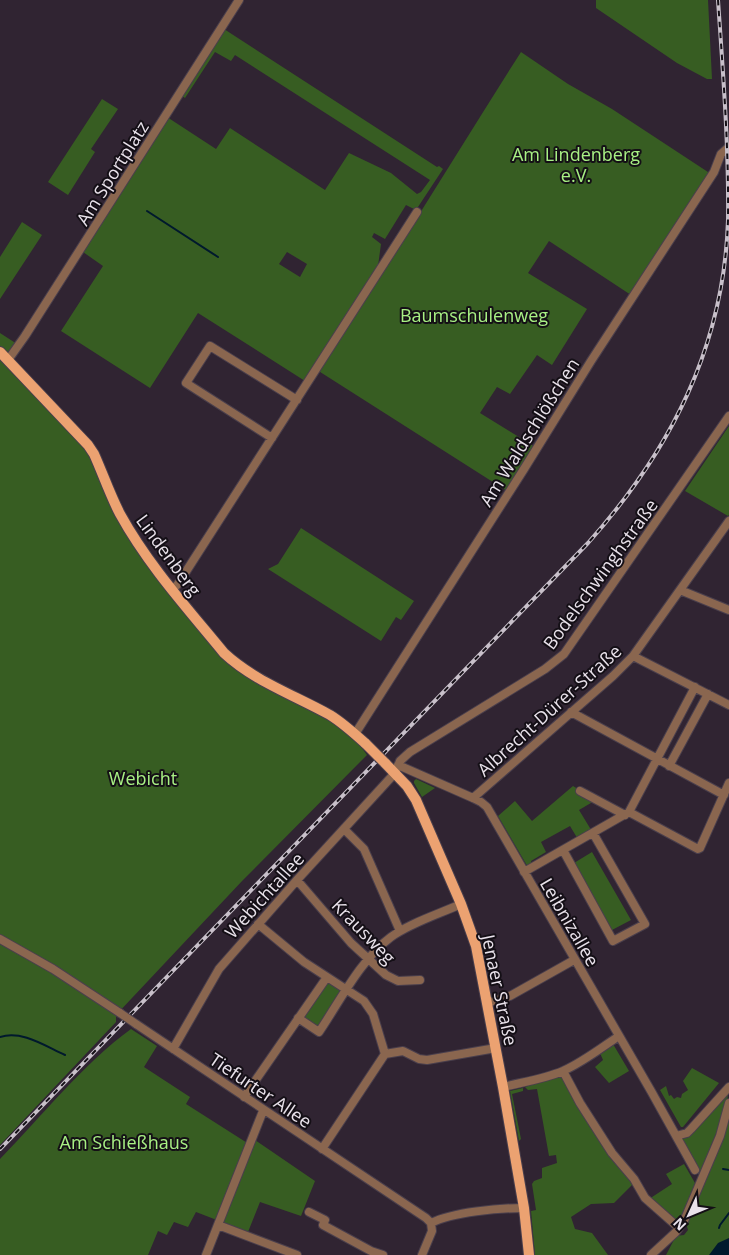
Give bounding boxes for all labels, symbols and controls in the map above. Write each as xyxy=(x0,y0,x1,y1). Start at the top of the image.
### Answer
street label: Am Sportplatz xyxy=(70,116,154,230)
park label: Am Lindenberg e.V. xyxy=(512,142,640,187)
park label: Baumschulenweg xyxy=(400,303,548,327)
street label: Am Waldschlößchen xyxy=(474,353,584,511)
street label: Bodelschwinghstraße xyxy=(537,494,663,654)
street label: Lindenberg xyxy=(131,509,207,601)
street label: Albrecht-Dürer-Straße xyxy=(472,639,626,781)
park label: Webicht xyxy=(109,766,177,790)
street label: Webichtallee xyxy=(219,847,309,943)
street label: Leibnizallee xyxy=(535,873,605,971)
street label: Krausweg xyxy=(327,893,401,969)
street label: Jenaer Straße xyxy=(476,930,523,1048)
street label: Tiefurter Allee xyxy=(205,1047,317,1133)
park label: Am Schießhaus xyxy=(60,1130,188,1154)
north arrow xyxy=(664,1190,714,1240)
text: N xyxy=(668,1214,690,1235)

